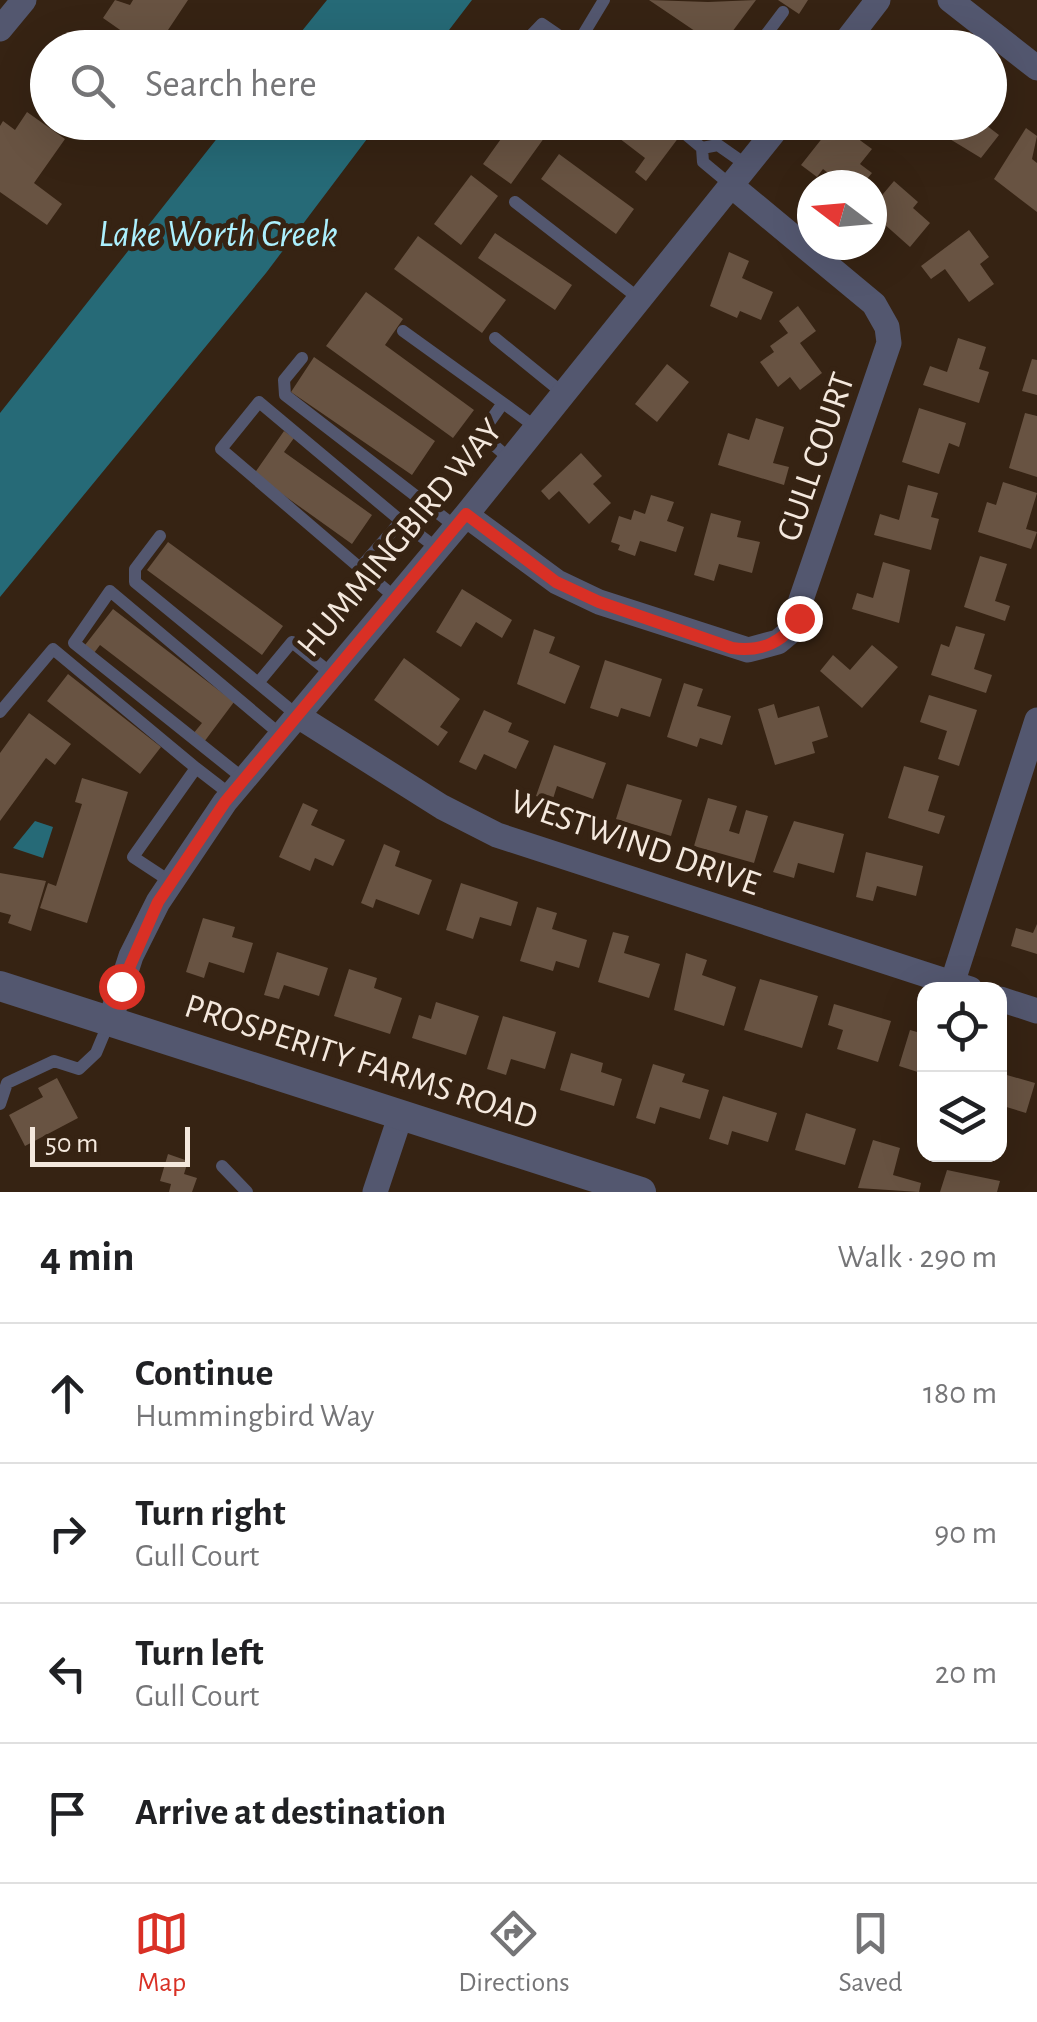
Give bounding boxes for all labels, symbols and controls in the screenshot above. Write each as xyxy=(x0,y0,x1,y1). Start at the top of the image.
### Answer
search box xyxy=(30,30,1007,140)
icon: search xyxy=(65,58,120,113)
text: Search here xyxy=(145,66,317,104)
north arrow xyxy=(797,170,887,260)
water label: Lake Worth Creek xyxy=(98,216,338,254)
street label: GULL COURT xyxy=(771,368,861,546)
street label: HUMMINGBIRD WAY xyxy=(291,413,509,663)
route end xyxy=(777,596,823,642)
street label: WESTWIND DRIVE xyxy=(506,784,764,902)
route start xyxy=(99,964,145,1010)
map controls xyxy=(917,982,1007,1162)
button: locate xyxy=(917,982,1007,1072)
street label: PROSPERITY FARMS ROAD xyxy=(180,988,542,1136)
button: layers xyxy=(917,1072,1007,1162)
scale bar xyxy=(30,1122,190,1166)
text: 50 m xyxy=(45,1130,99,1158)
text: 4 min xyxy=(40,1236,135,1278)
text: Walk · 290 m xyxy=(838,1241,997,1273)
text: Continue xyxy=(135,1355,273,1393)
icon: ahead xyxy=(40,1366,95,1421)
text: 180 m xyxy=(923,1377,997,1409)
text: Hummingbird Way xyxy=(135,1400,375,1432)
text: Turn right xyxy=(135,1495,285,1533)
icon: right xyxy=(40,1506,95,1561)
text: 90 m xyxy=(934,1517,997,1549)
text: Gull Court xyxy=(135,1540,259,1572)
text: Turn left xyxy=(135,1635,263,1673)
icon: left xyxy=(40,1646,95,1701)
text: 20 m xyxy=(935,1657,997,1689)
text: Gull Court xyxy=(135,1680,259,1712)
icon: arrive xyxy=(40,1786,95,1841)
text: Arrive at destination xyxy=(135,1794,446,1832)
tab: Map xyxy=(134,1906,189,2000)
tab: Directions xyxy=(458,1906,570,2000)
tab: Saved xyxy=(839,1906,903,2000)

